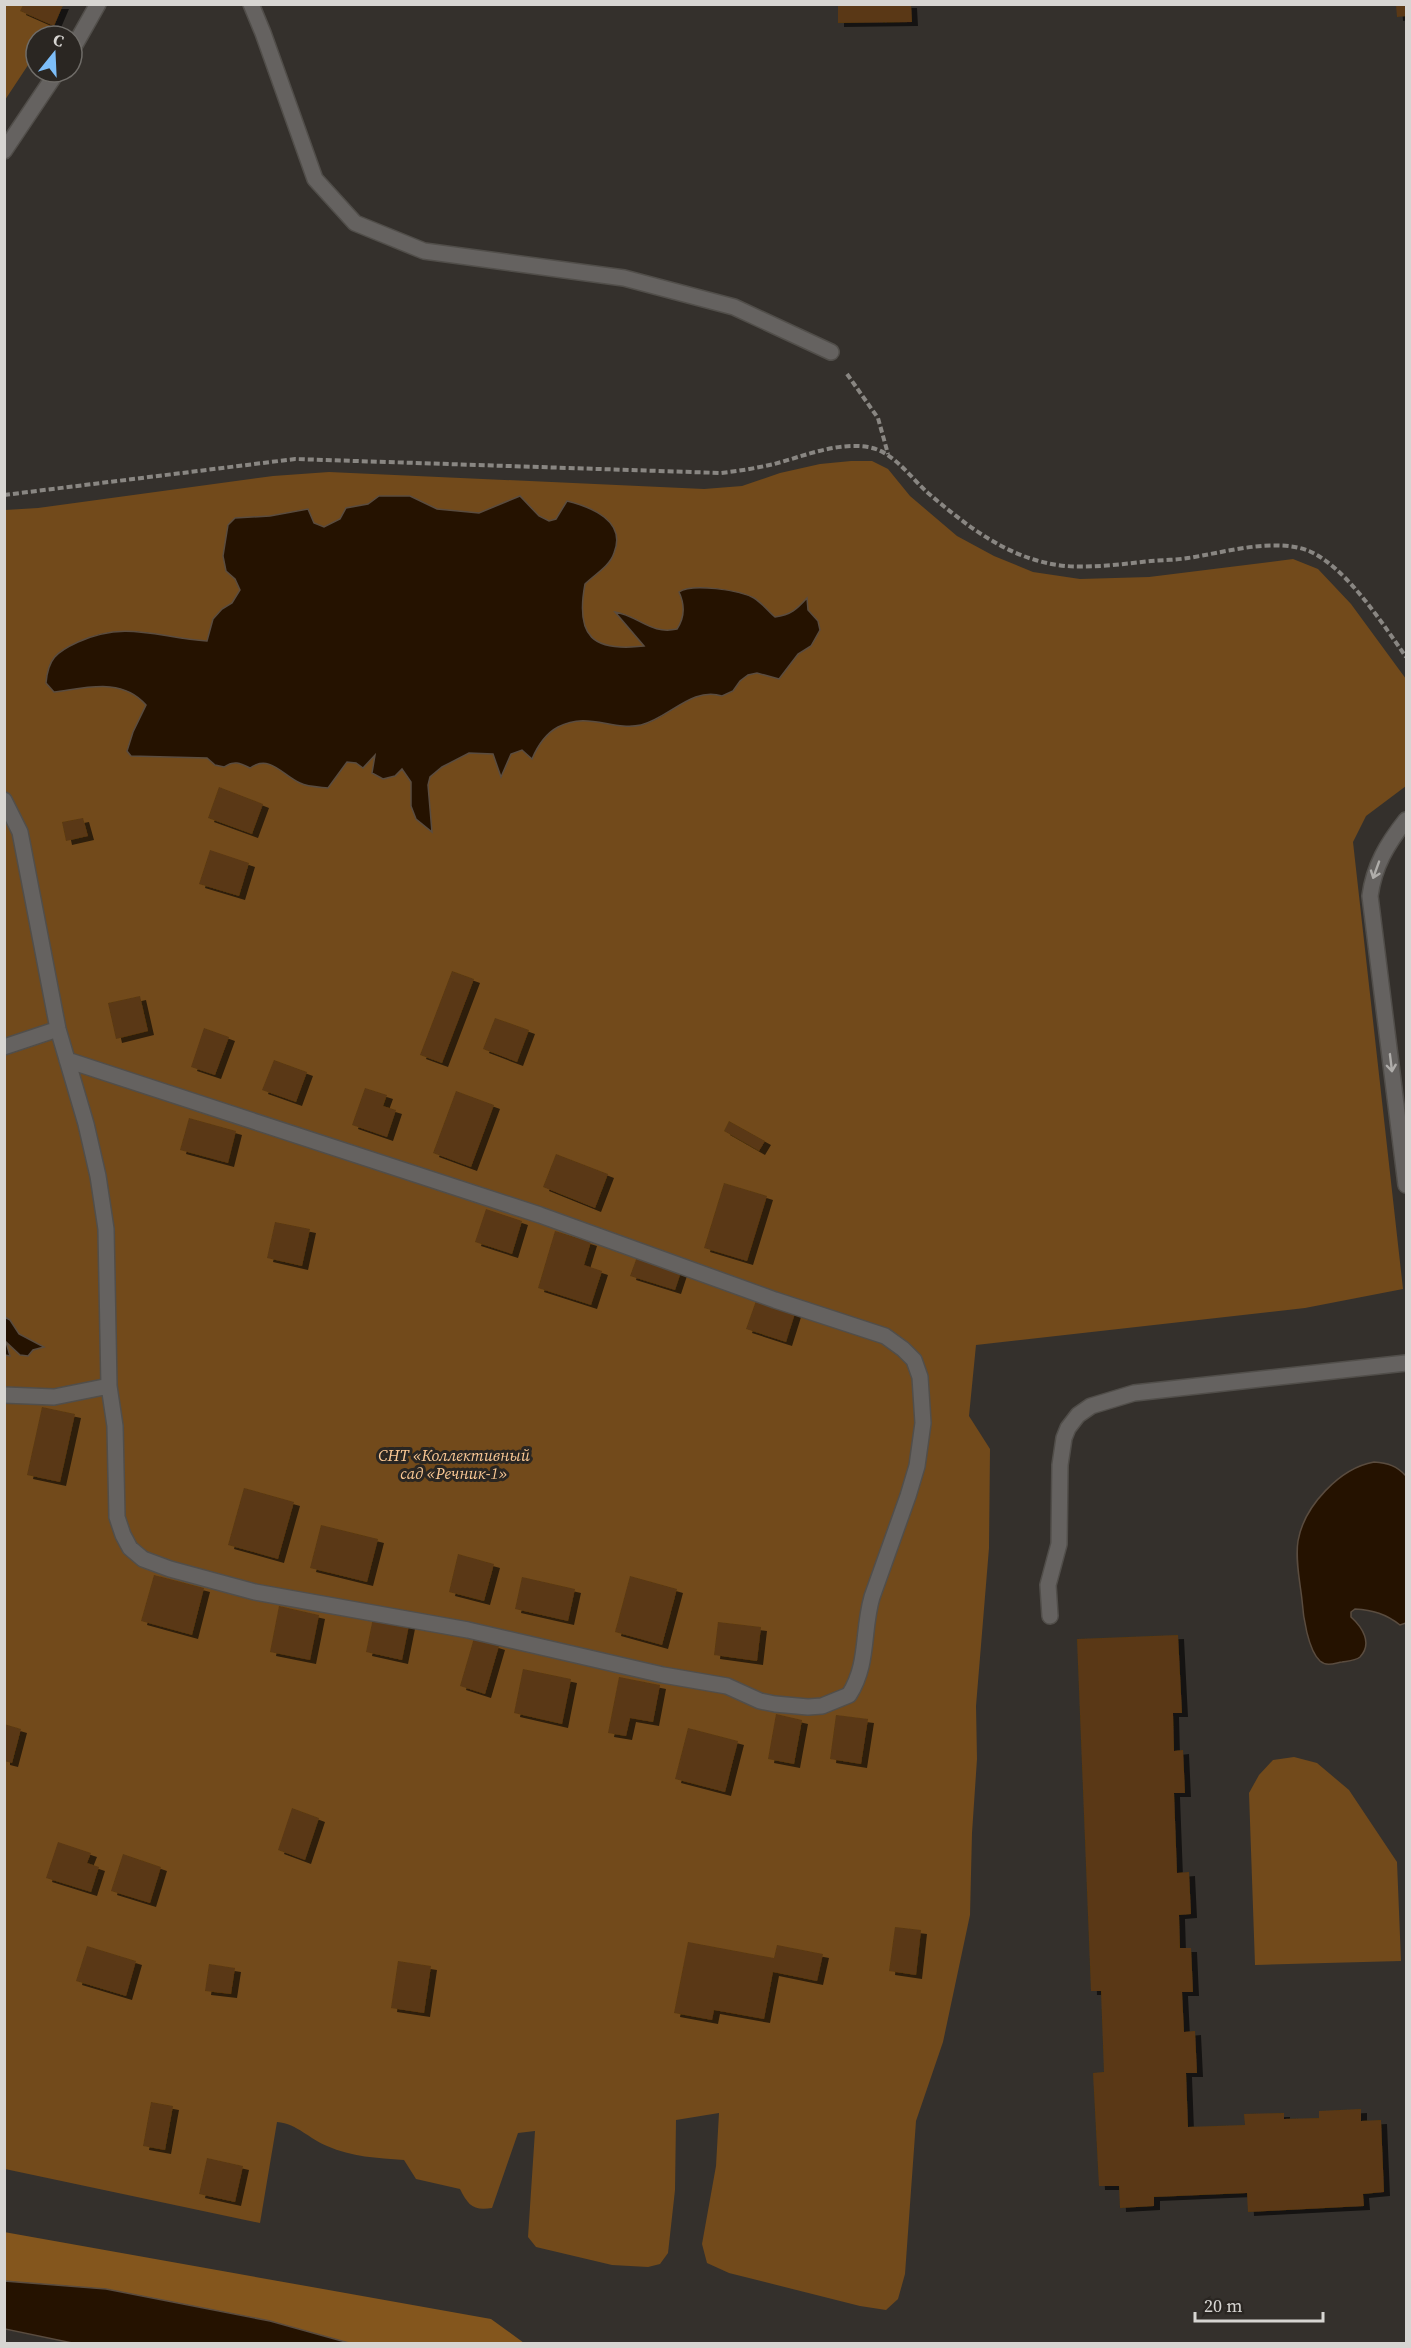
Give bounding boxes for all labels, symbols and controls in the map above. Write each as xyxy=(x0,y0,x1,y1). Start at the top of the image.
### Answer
north arrow xyxy=(24,24,84,84)
text: С xyxy=(51,28,67,52)
one-way arrow xyxy=(1369,860,1380,878)
one-way arrow xyxy=(1385,1052,1396,1072)
park label: СНТ «Коллективный сад «Речник-1» xyxy=(378,1444,531,1484)
scale bar xyxy=(1195,2285,1322,2323)
text: 20 m xyxy=(1204,2293,1242,2318)

